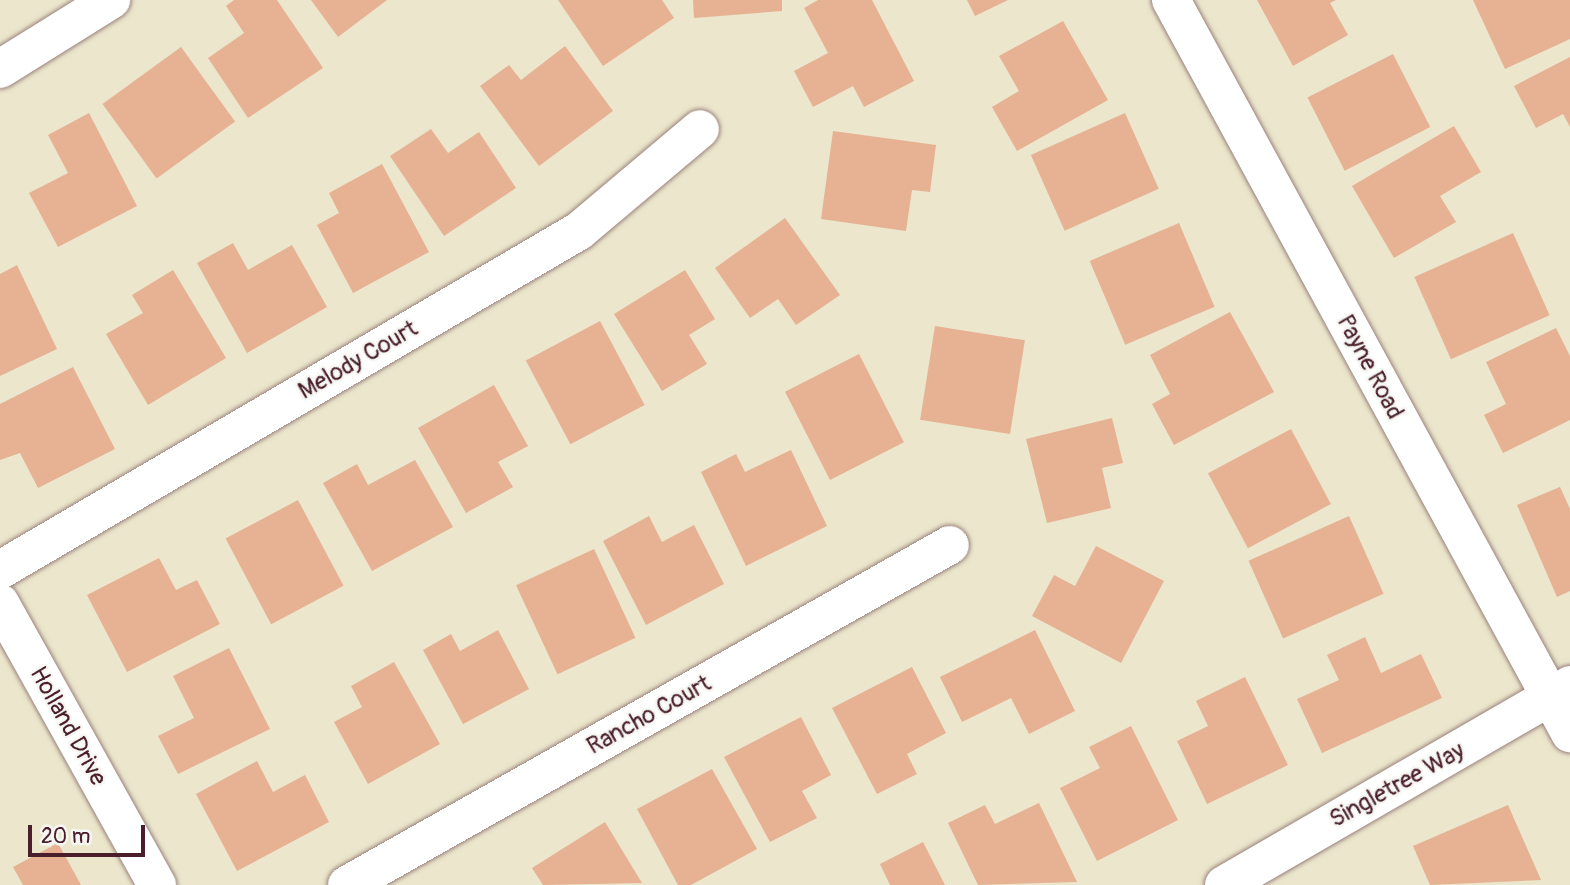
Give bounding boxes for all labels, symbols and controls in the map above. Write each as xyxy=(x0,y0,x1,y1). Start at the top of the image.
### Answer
street label: Payne Road xyxy=(1331,310,1409,424)
street label: Melody Court xyxy=(293,314,423,406)
street label: Holland Drive xyxy=(23,661,113,791)
street label: Rancho Court xyxy=(582,669,716,761)
street label: Singletree Way xyxy=(1325,736,1469,834)
scale bar xyxy=(32,812,149,856)
text: 20 m xyxy=(41,823,90,850)

